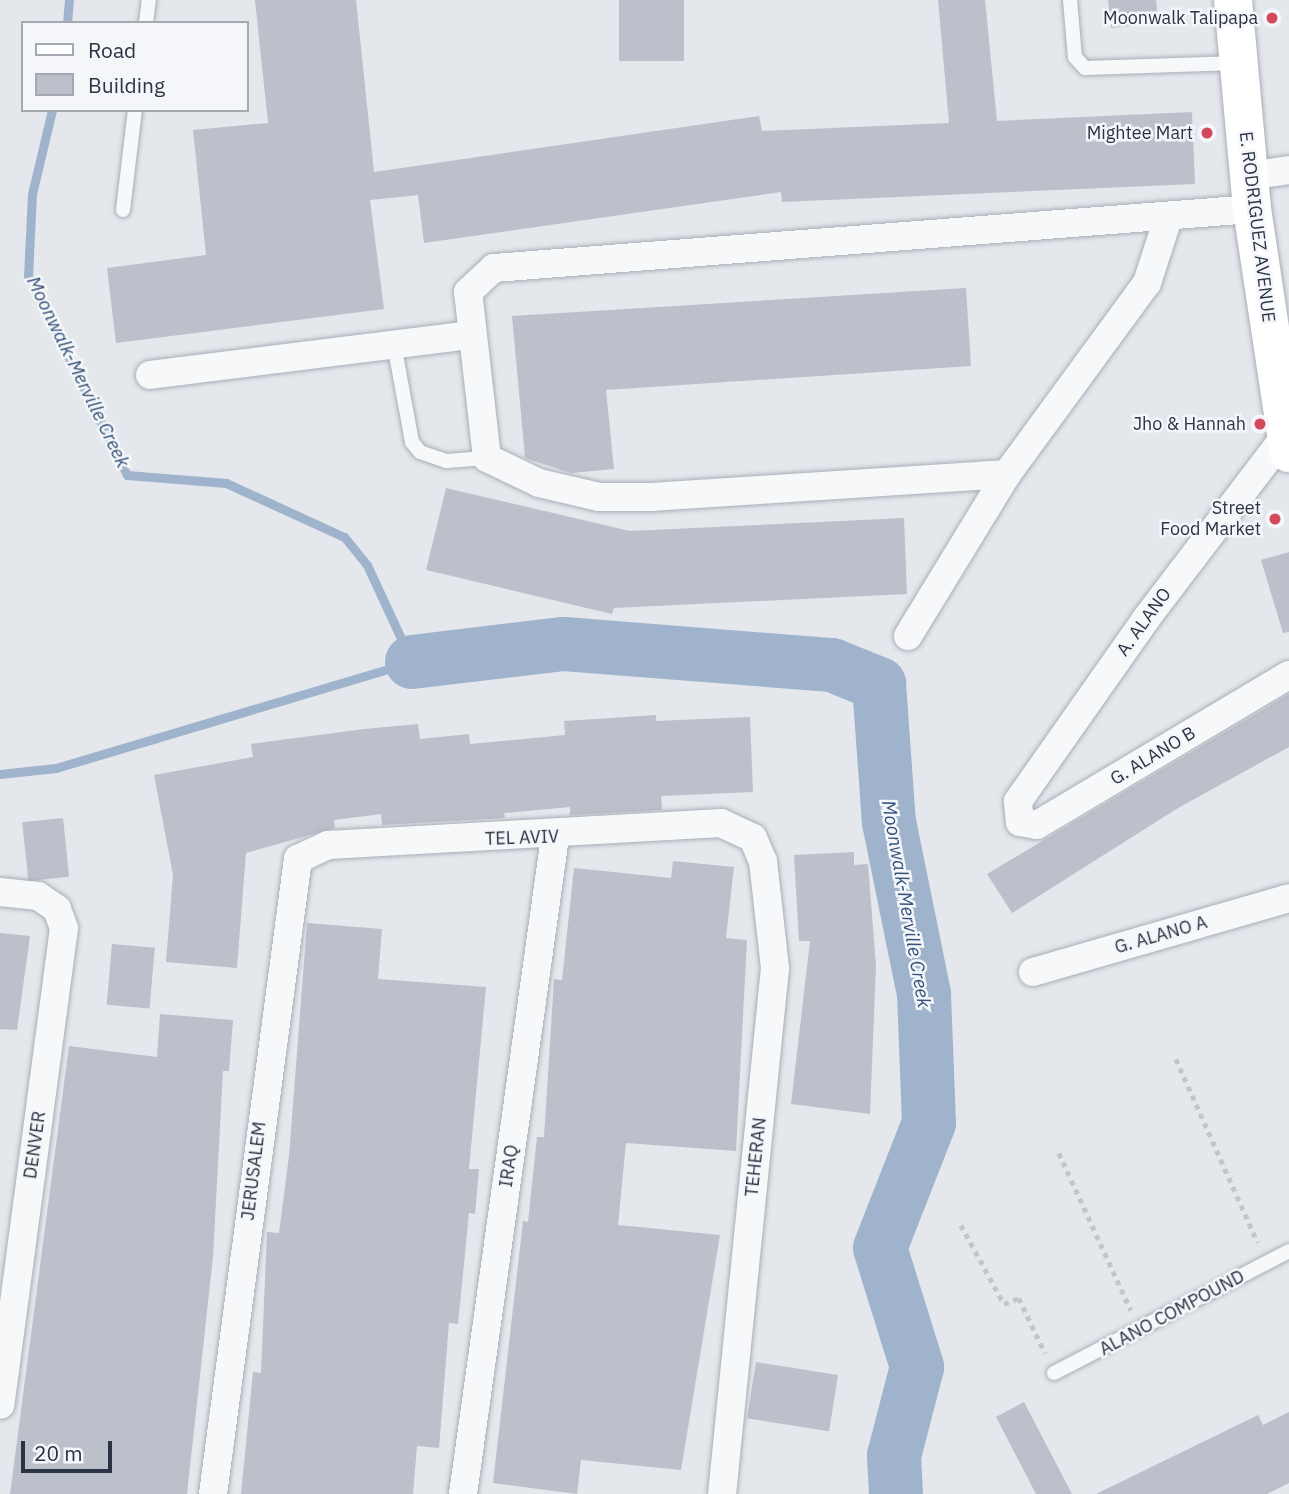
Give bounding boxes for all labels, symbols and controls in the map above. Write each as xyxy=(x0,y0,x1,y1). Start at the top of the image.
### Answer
place label: Moonwalk Talipapa xyxy=(1103,7,1258,29)
marker: Moonwalk Talipapa xyxy=(1264,10,1280,26)
legend xyxy=(21,21,248,112)
text: Road xyxy=(88,36,136,64)
text: Building xyxy=(88,71,165,99)
place label: Mightee Mart xyxy=(1087,122,1193,144)
marker: Mightee Mart xyxy=(1199,125,1215,141)
street label: E. RODRIGUEZ AVENUE xyxy=(1235,130,1279,324)
water label: Moonwalk-Merville Creek xyxy=(22,273,134,471)
place label: Jho & Hannah xyxy=(1133,413,1246,435)
marker: Jho & Hannah xyxy=(1252,416,1268,432)
place label: Street Food Market xyxy=(1160,498,1261,540)
marker: Street Food Market xyxy=(1267,511,1283,527)
street label: A. ALANO xyxy=(1112,584,1176,660)
street label: G. ALANO B xyxy=(1106,722,1200,790)
water label: Moonwalk-Merville Creek xyxy=(877,799,935,1009)
street label: TEL AVIV xyxy=(485,826,559,850)
street label: G. ALANO A xyxy=(1112,911,1210,959)
street label: DENVER xyxy=(20,1110,50,1180)
street label: TEHERAN xyxy=(741,1116,771,1198)
street label: JERUSALEM xyxy=(237,1120,271,1222)
street label: IRAQ xyxy=(495,1143,523,1189)
street label: ALANO COMPOUND xyxy=(1096,1266,1248,1360)
scale bar xyxy=(24,1428,116,1472)
text: 20 m xyxy=(34,1439,83,1467)

